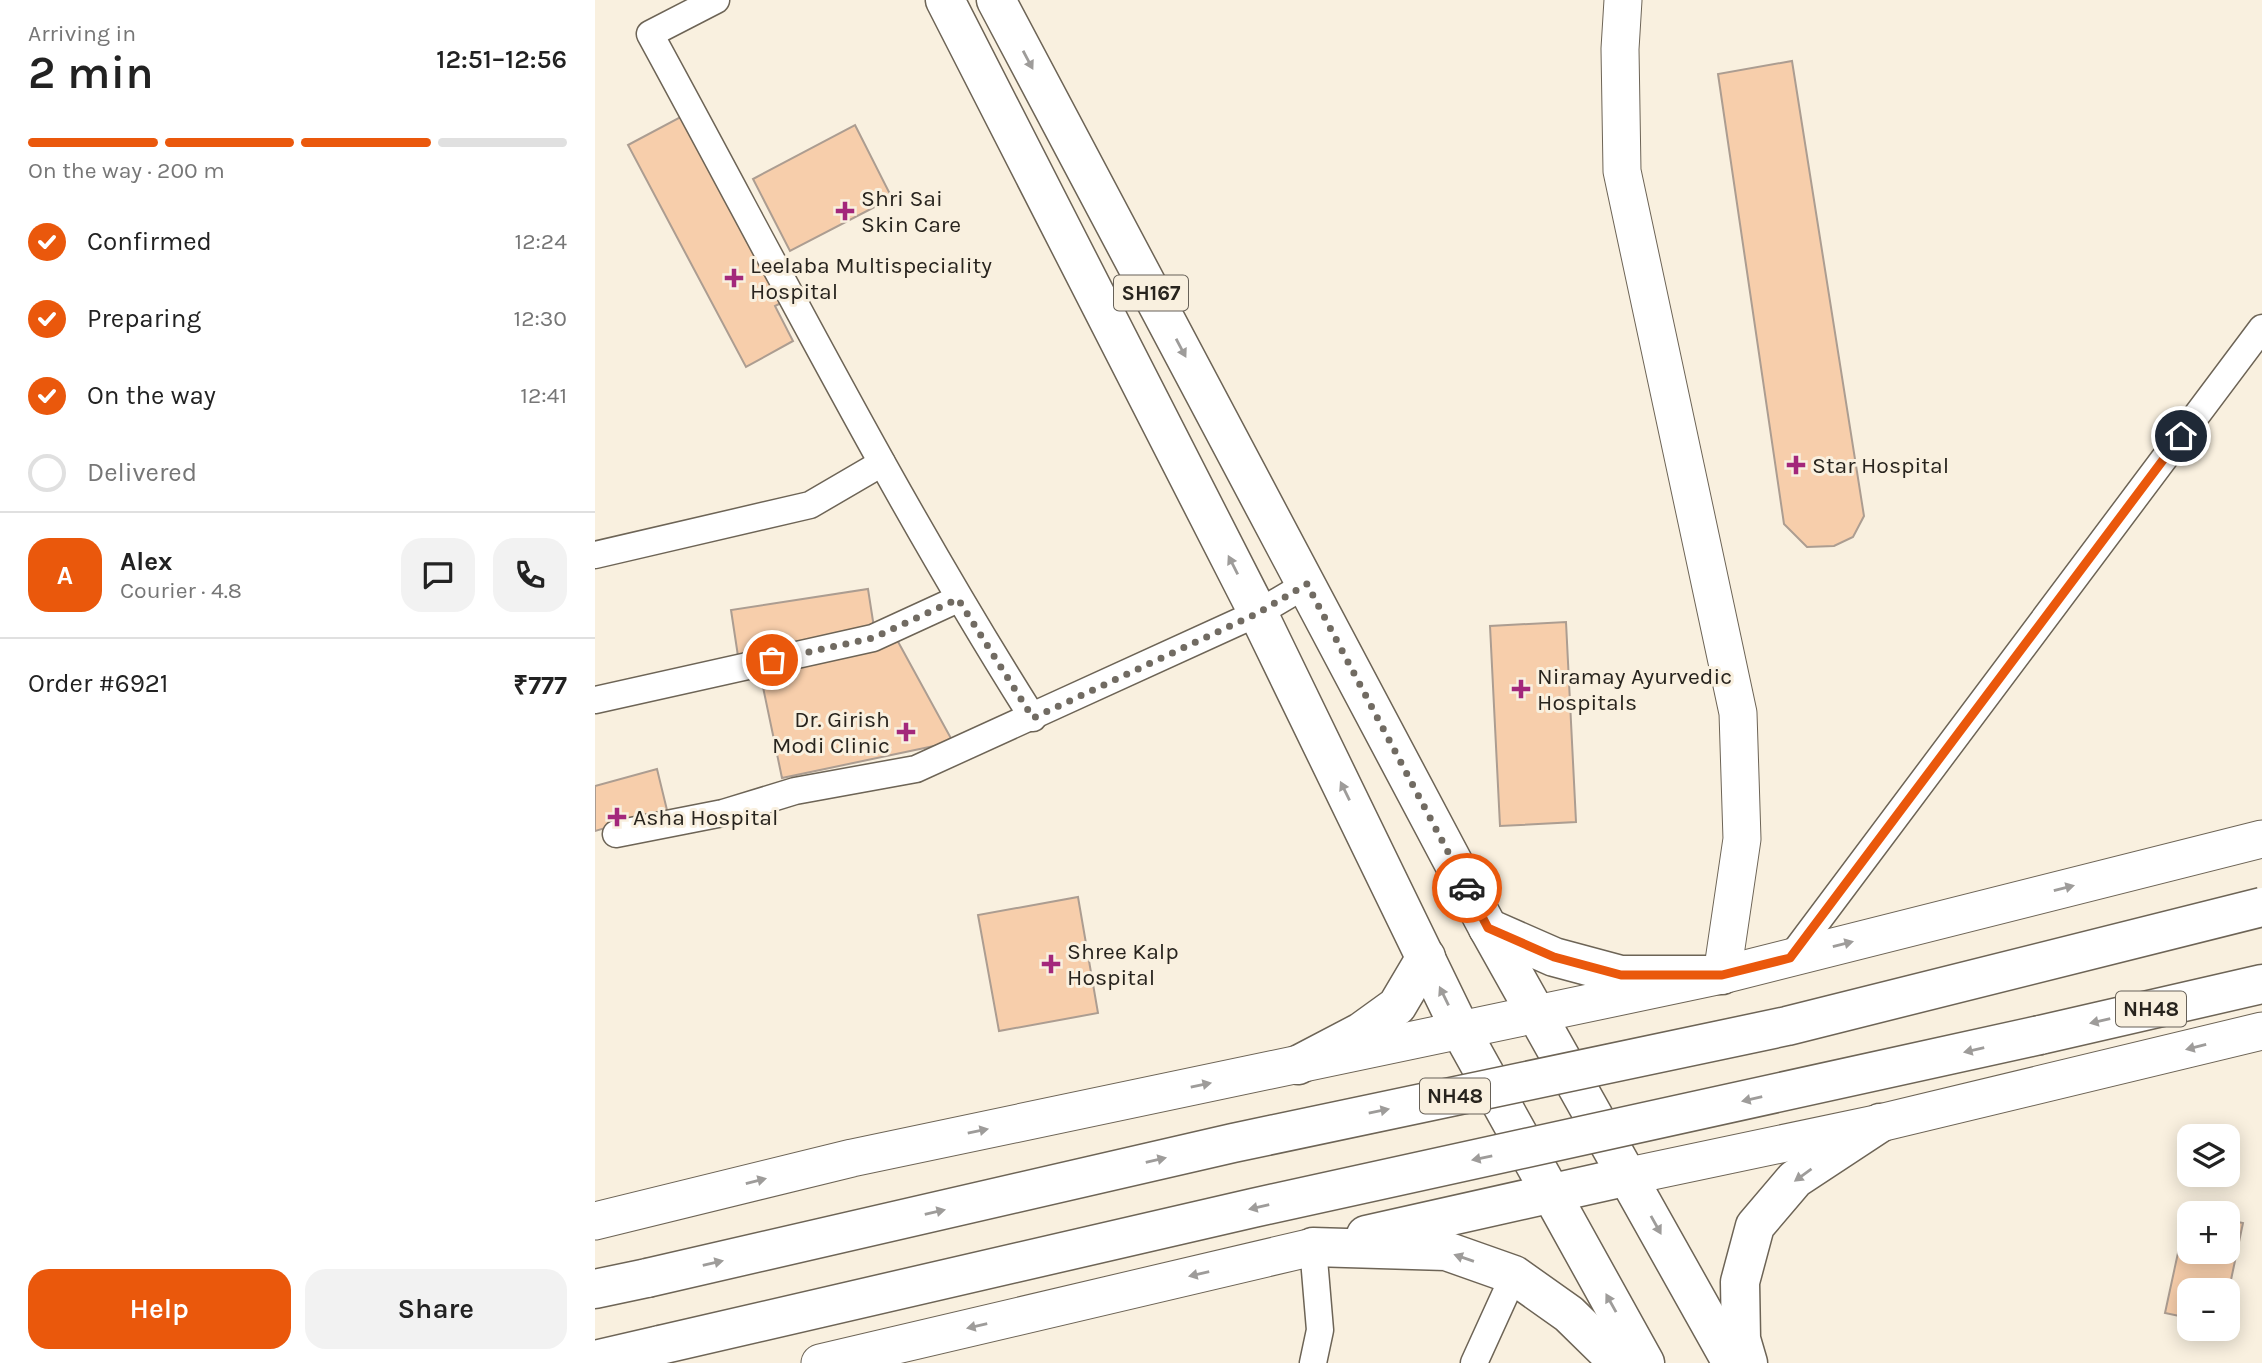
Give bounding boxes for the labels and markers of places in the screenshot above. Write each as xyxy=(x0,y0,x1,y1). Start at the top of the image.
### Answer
place label: Shri Sai Skin Care xyxy=(861,185,961,238)
marker: Shri Sai Skin Care xyxy=(835,201,855,221)
place label: Leelaba Multispeciality Hospital xyxy=(750,252,992,305)
marker: Leelaba Multispeciality Hospital xyxy=(724,268,744,288)
pin xyxy=(2151,406,2211,466)
place label: Star Hospital xyxy=(1812,452,1949,479)
marker: Star Hospital xyxy=(1786,455,1806,475)
pin xyxy=(742,630,802,690)
place label: Niramay Ayurvedic Hospitals xyxy=(1537,663,1732,716)
marker: Niramay Ayurvedic Hospitals xyxy=(1511,679,1531,699)
place label: Dr. Girish Modi Clinic xyxy=(772,706,890,759)
marker: Dr. Girish Modi Clinic xyxy=(896,722,916,742)
place label: Asha Hospital xyxy=(633,804,778,831)
marker: Asha Hospital xyxy=(607,807,627,827)
place label: Shree Kalp Hospital xyxy=(1067,938,1179,991)
marker: Shree Kalp Hospital xyxy=(1041,954,1061,974)

